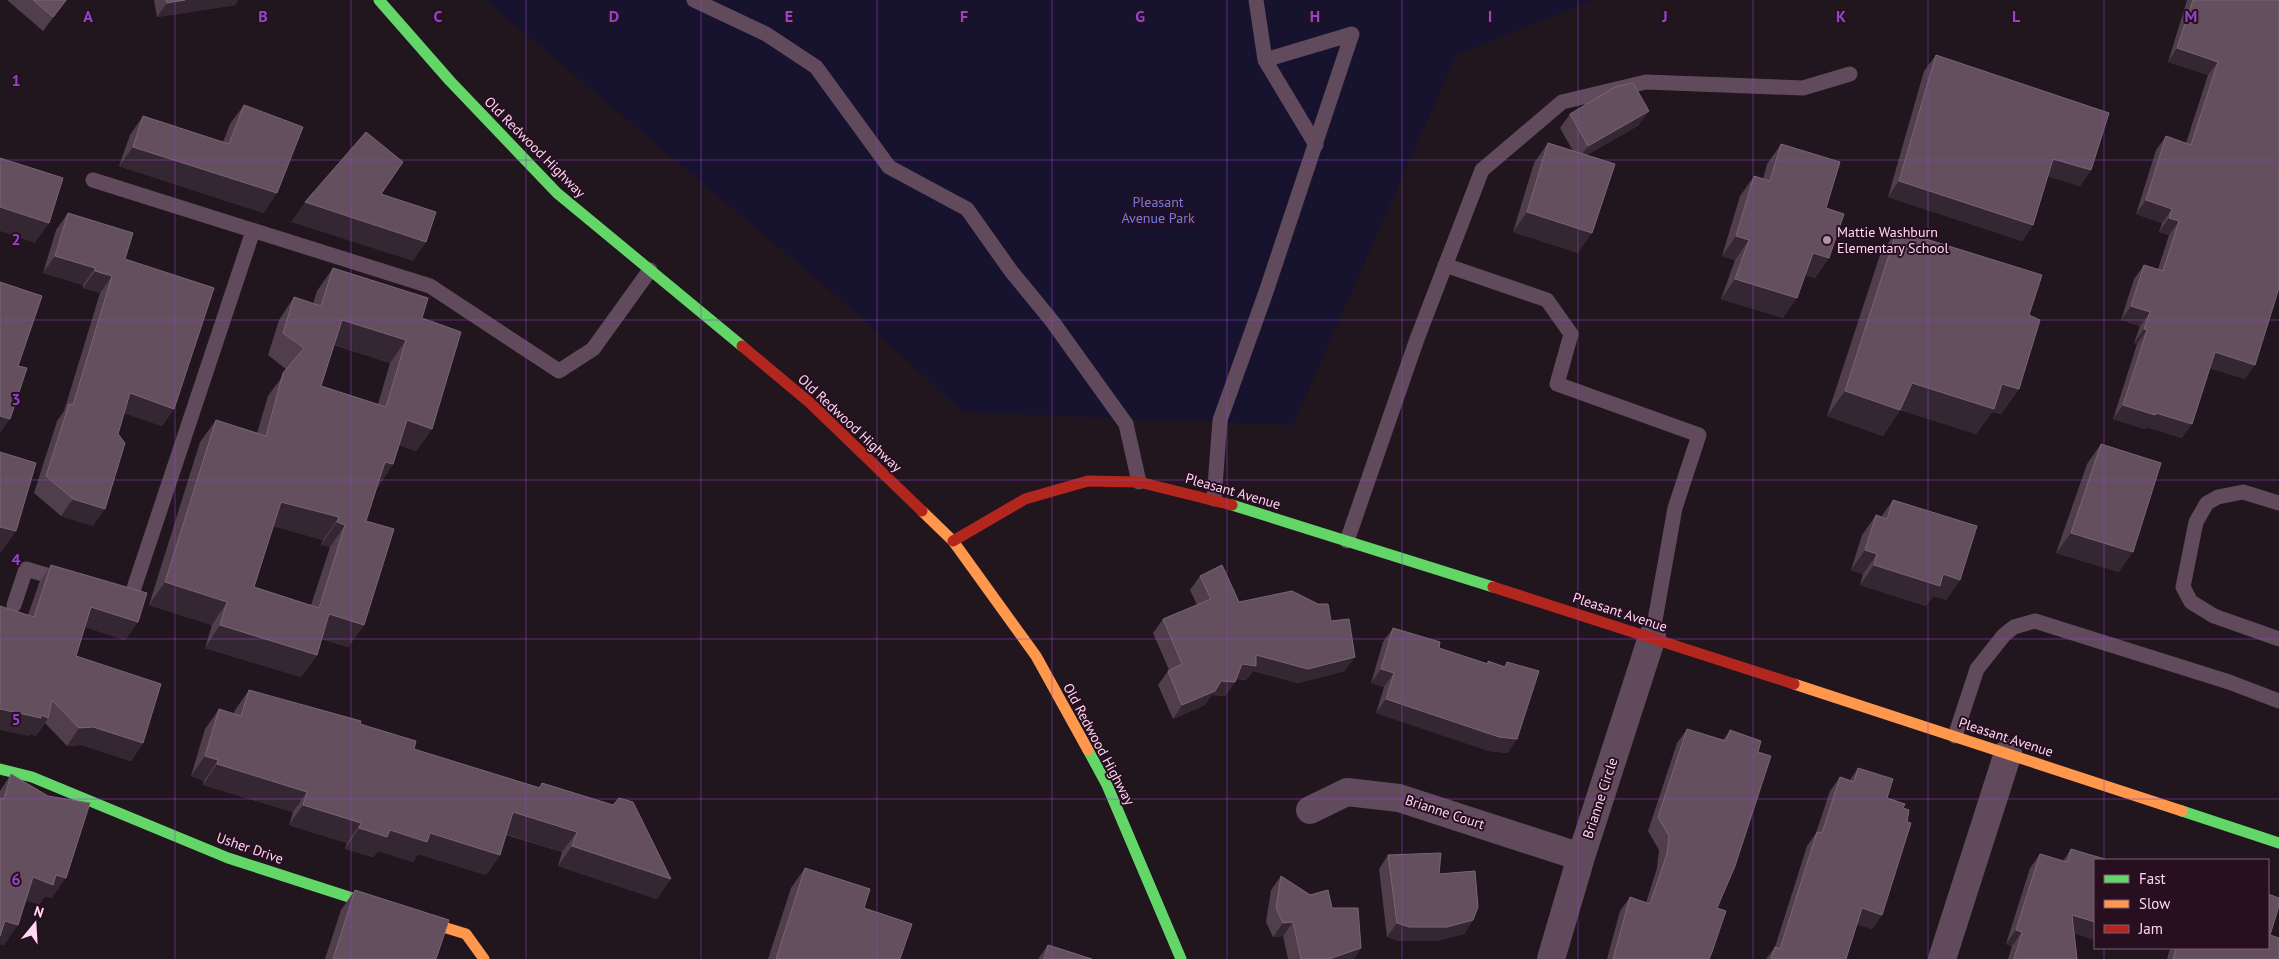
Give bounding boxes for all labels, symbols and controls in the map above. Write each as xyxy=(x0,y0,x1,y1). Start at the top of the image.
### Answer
text: A xyxy=(83,6,93,26)
text: B xyxy=(258,6,268,26)
text: C xyxy=(434,6,443,26)
text: D xyxy=(609,6,619,26)
text: E xyxy=(785,6,793,26)
text: F xyxy=(960,6,968,26)
text: G xyxy=(1135,6,1145,26)
text: H xyxy=(1310,6,1320,26)
text: I xyxy=(1488,6,1492,26)
text: J xyxy=(1661,6,1668,26)
text: K xyxy=(1836,6,1846,26)
text: L xyxy=(2012,6,2021,26)
text: M xyxy=(2185,6,2197,26)
text: 1 xyxy=(11,70,21,90)
street label: Old Redwood Highway xyxy=(481,93,590,202)
park label: Pleasant Avenue Park xyxy=(1121,193,1195,227)
place label: Mattie Washburn Elementary School xyxy=(1837,223,1949,257)
text: 2 xyxy=(11,229,21,249)
marker: Mattie Washburn Elementary School xyxy=(1821,234,1833,246)
street label: Old Redwood Highway xyxy=(794,370,906,476)
text: 3 xyxy=(11,389,21,409)
street label: Pleasant Avenue xyxy=(1183,469,1283,513)
text: 4 xyxy=(11,549,21,569)
street label: Pleasant Avenue xyxy=(1571,588,1669,636)
street label: Old Redwood Highway xyxy=(1059,680,1139,809)
text: 5 xyxy=(11,709,21,729)
street label: Pleasant Avenue xyxy=(1957,713,2055,761)
street label: Brianne Circle xyxy=(1578,755,1622,841)
street label: Brianne Court xyxy=(1403,791,1487,833)
street label: Usher Drive xyxy=(214,828,286,868)
legend xyxy=(2094,859,2269,949)
text: 6 xyxy=(11,869,21,889)
text: Fast xyxy=(2139,869,2166,888)
text: Slow xyxy=(2139,894,2170,913)
north arrow xyxy=(10,899,60,949)
text: N xyxy=(32,902,46,922)
text: Jam xyxy=(2138,919,2163,938)

